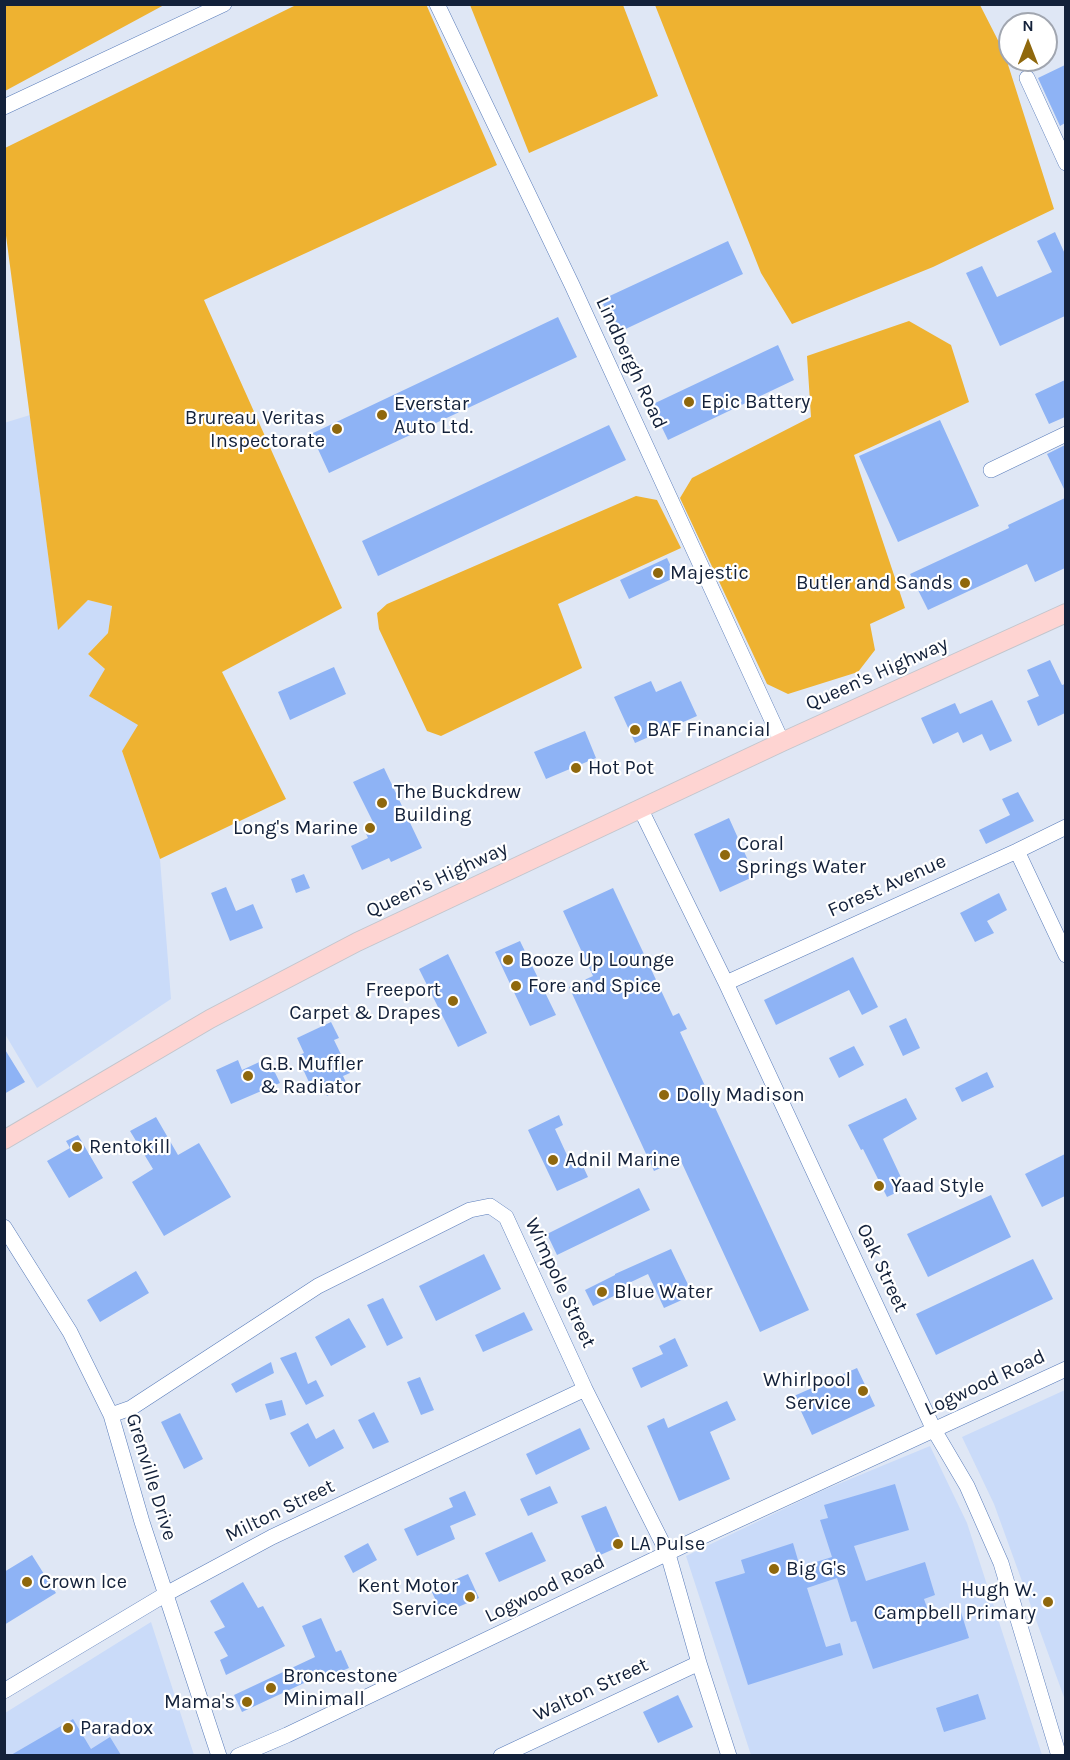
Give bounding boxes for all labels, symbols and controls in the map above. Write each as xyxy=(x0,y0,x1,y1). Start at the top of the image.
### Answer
north arrow xyxy=(998,12,1058,72)
text: N xyxy=(1022,16,1034,35)
street label: Lindbergh Road xyxy=(590,293,672,433)
place label: Epic Battery xyxy=(701,390,810,414)
place label: Everstar Auto Ltd. xyxy=(394,392,473,439)
marker: Epic Battery xyxy=(682,395,696,409)
place label: Brureau Veritas Inspectorate xyxy=(185,406,325,453)
marker: Everstar Auto Ltd. xyxy=(375,408,389,422)
marker: Brureau Veritas Inspectorate xyxy=(330,422,344,436)
place label: Majestic xyxy=(670,561,749,585)
marker: Majestic xyxy=(651,566,665,580)
place label: Butler and Sands xyxy=(796,571,953,595)
marker: Butler and Sands xyxy=(958,576,972,590)
street label: Queen's Highway xyxy=(802,632,952,716)
place label: BAF Financial xyxy=(647,718,771,742)
marker: BAF Financial xyxy=(628,723,642,737)
place label: Hot Pot xyxy=(588,756,654,780)
marker: Hot Pot xyxy=(569,761,583,775)
place label: The Buckdrew Building xyxy=(394,780,521,827)
marker: The Buckdrew Building xyxy=(375,796,389,810)
place label: Long's Marine xyxy=(233,816,358,840)
marker: Long's Marine xyxy=(363,821,377,835)
place label: Coral Springs Water xyxy=(737,832,866,879)
street label: Queen's Highway xyxy=(362,837,512,923)
marker: Coral Springs Water xyxy=(718,848,732,862)
street label: Forest Avenue xyxy=(824,849,950,923)
place label: Booze Up Lounge xyxy=(520,948,674,972)
marker: Booze Up Lounge xyxy=(501,953,515,967)
place label: Fore and Spice xyxy=(528,974,661,998)
place label: Freeport Carpet & Drapes xyxy=(289,978,441,1025)
marker: Fore and Spice xyxy=(509,979,523,993)
marker: Freeport Carpet & Drapes xyxy=(446,994,460,1008)
place label: G.B. Muffler & Radiator xyxy=(260,1052,363,1099)
marker: G.B. Muffler & Radiator xyxy=(241,1069,255,1083)
place label: Dolly Madison xyxy=(676,1083,805,1107)
marker: Dolly Madison xyxy=(657,1088,671,1102)
place label: Rentokill xyxy=(89,1135,170,1159)
marker: Rentokill xyxy=(70,1140,84,1154)
place label: Adnil Marine xyxy=(565,1148,680,1172)
marker: Adnil Marine xyxy=(546,1153,560,1167)
place label: Yaad Style xyxy=(891,1174,984,1198)
marker: Yaad Style xyxy=(872,1179,886,1193)
street label: Wimpole Street xyxy=(519,1214,601,1352)
street label: Oak Street xyxy=(851,1220,913,1316)
place label: Blue Water xyxy=(614,1280,712,1304)
marker: Blue Water xyxy=(595,1285,609,1299)
street label: Logwood Road xyxy=(921,1345,1049,1421)
place label: Whirlpool Service xyxy=(763,1368,851,1415)
marker: Whirlpool Service xyxy=(856,1384,870,1398)
street label: Grenville Drive xyxy=(120,1411,182,1543)
street label: Milton Street xyxy=(221,1474,339,1548)
place label: LA Pulse xyxy=(630,1532,705,1556)
marker: LA Pulse xyxy=(611,1537,625,1551)
street label: Logwood Road xyxy=(481,1550,609,1628)
place label: Big G's xyxy=(786,1557,847,1581)
marker: Big G's xyxy=(767,1562,781,1576)
place label: Crown Ice xyxy=(39,1570,127,1594)
place label: Kent Motor Service xyxy=(358,1574,458,1621)
marker: Crown Ice xyxy=(20,1575,34,1589)
place label: Hugh W. Campbell Primary xyxy=(874,1578,1036,1625)
marker: Kent Motor Service xyxy=(463,1590,477,1604)
marker: Hugh W. Campbell Primary xyxy=(1041,1595,1055,1609)
street label: Walton Street xyxy=(530,1653,652,1727)
place label: Broncestone Minimall xyxy=(283,1664,398,1711)
marker: Broncestone Minimall xyxy=(264,1681,278,1695)
place label: Mama's xyxy=(164,1690,235,1714)
marker: Mama's xyxy=(240,1695,254,1709)
place label: Paradox xyxy=(80,1716,153,1740)
marker: Paradox xyxy=(61,1721,75,1735)

